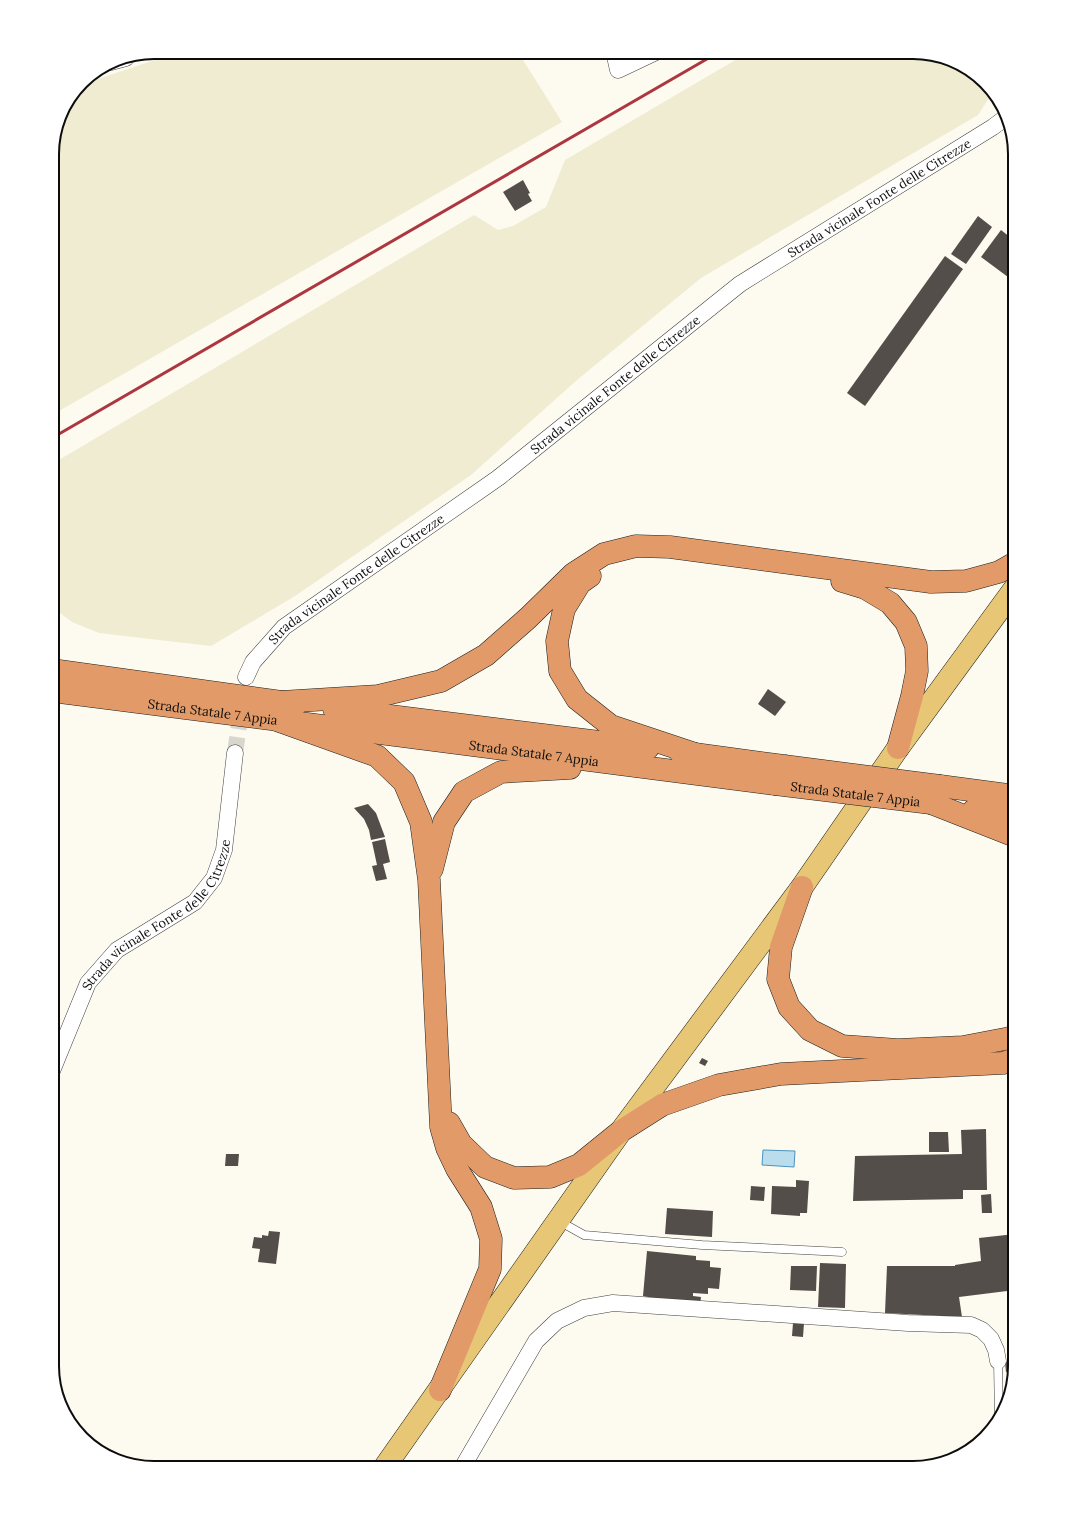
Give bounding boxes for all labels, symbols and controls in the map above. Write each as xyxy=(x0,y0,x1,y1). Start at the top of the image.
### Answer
street label: Strada vicinale Fonte delle Citrezze xyxy=(784,134,974,261)
street label: Strada vicinale Fonte delle Citrezze xyxy=(527,311,703,457)
street label: Strada vicinale Fonte delle Citrezze xyxy=(265,510,447,647)
street label: Strada Statale 7 Appia xyxy=(147,695,279,728)
street label: Strada Statale 7 Appia xyxy=(468,736,600,770)
street label: Strada Statale 7 Appia xyxy=(789,777,922,810)
street label: Strada vicinale Fonte delle Citrezze xyxy=(78,839,234,992)

